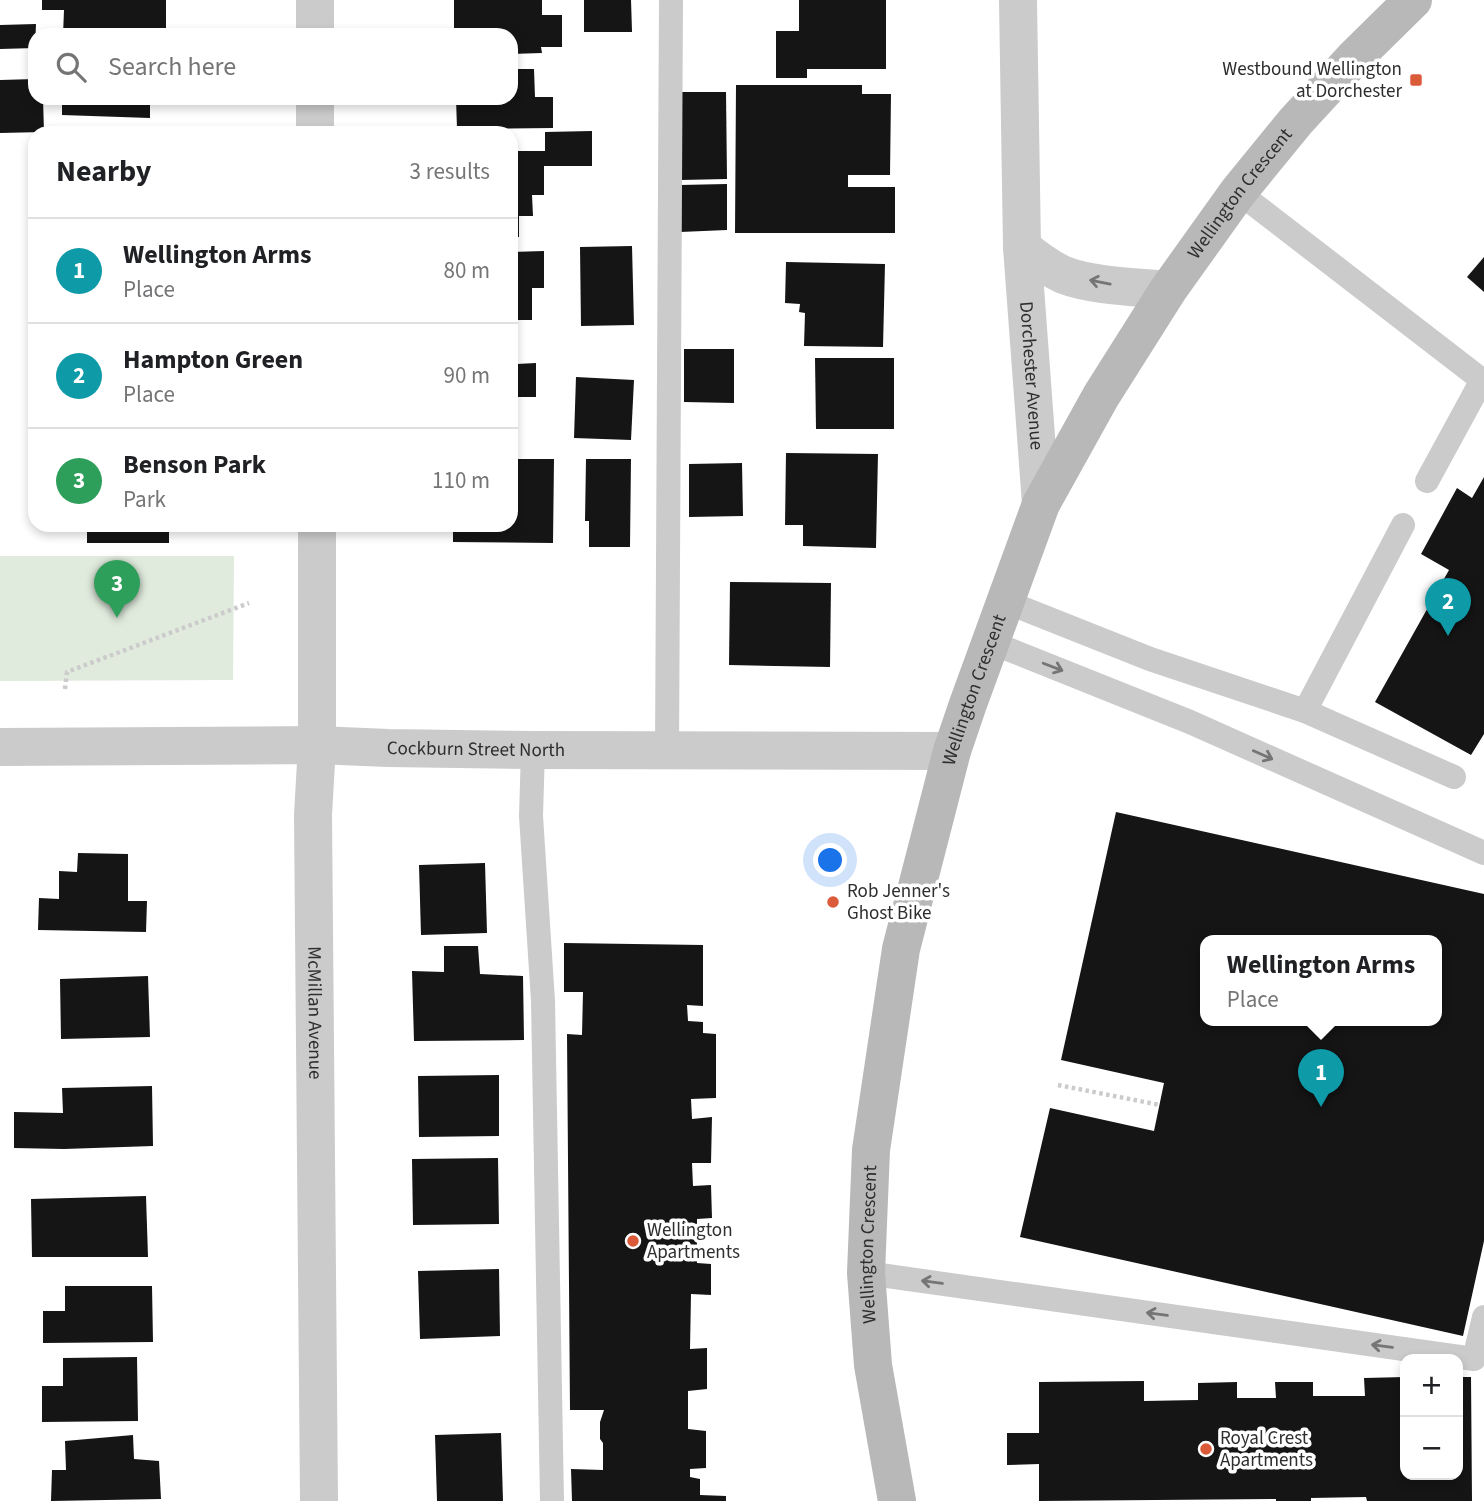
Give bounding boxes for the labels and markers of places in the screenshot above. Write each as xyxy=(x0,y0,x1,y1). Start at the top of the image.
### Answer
place label: Westbound Wellington at Dorchester xyxy=(1222,56,1402,105)
marker: Westbound Wellington at Dorchester xyxy=(1408,72,1424,88)
pin: 3 xyxy=(94,560,140,618)
pin: 2 xyxy=(1425,578,1471,636)
place label: Rob Jenner's Ghost Bike xyxy=(847,878,950,927)
marker: Rob Jenner's Ghost Bike xyxy=(825,894,841,910)
pin: 1 xyxy=(1298,1049,1344,1107)
place label: Wellington Apartments xyxy=(647,1217,740,1266)
marker: Wellington Apartments xyxy=(625,1233,641,1249)
place label: Royal Crest Apartments xyxy=(1220,1425,1313,1474)
marker: Royal Crest Apartments xyxy=(1198,1441,1214,1457)

